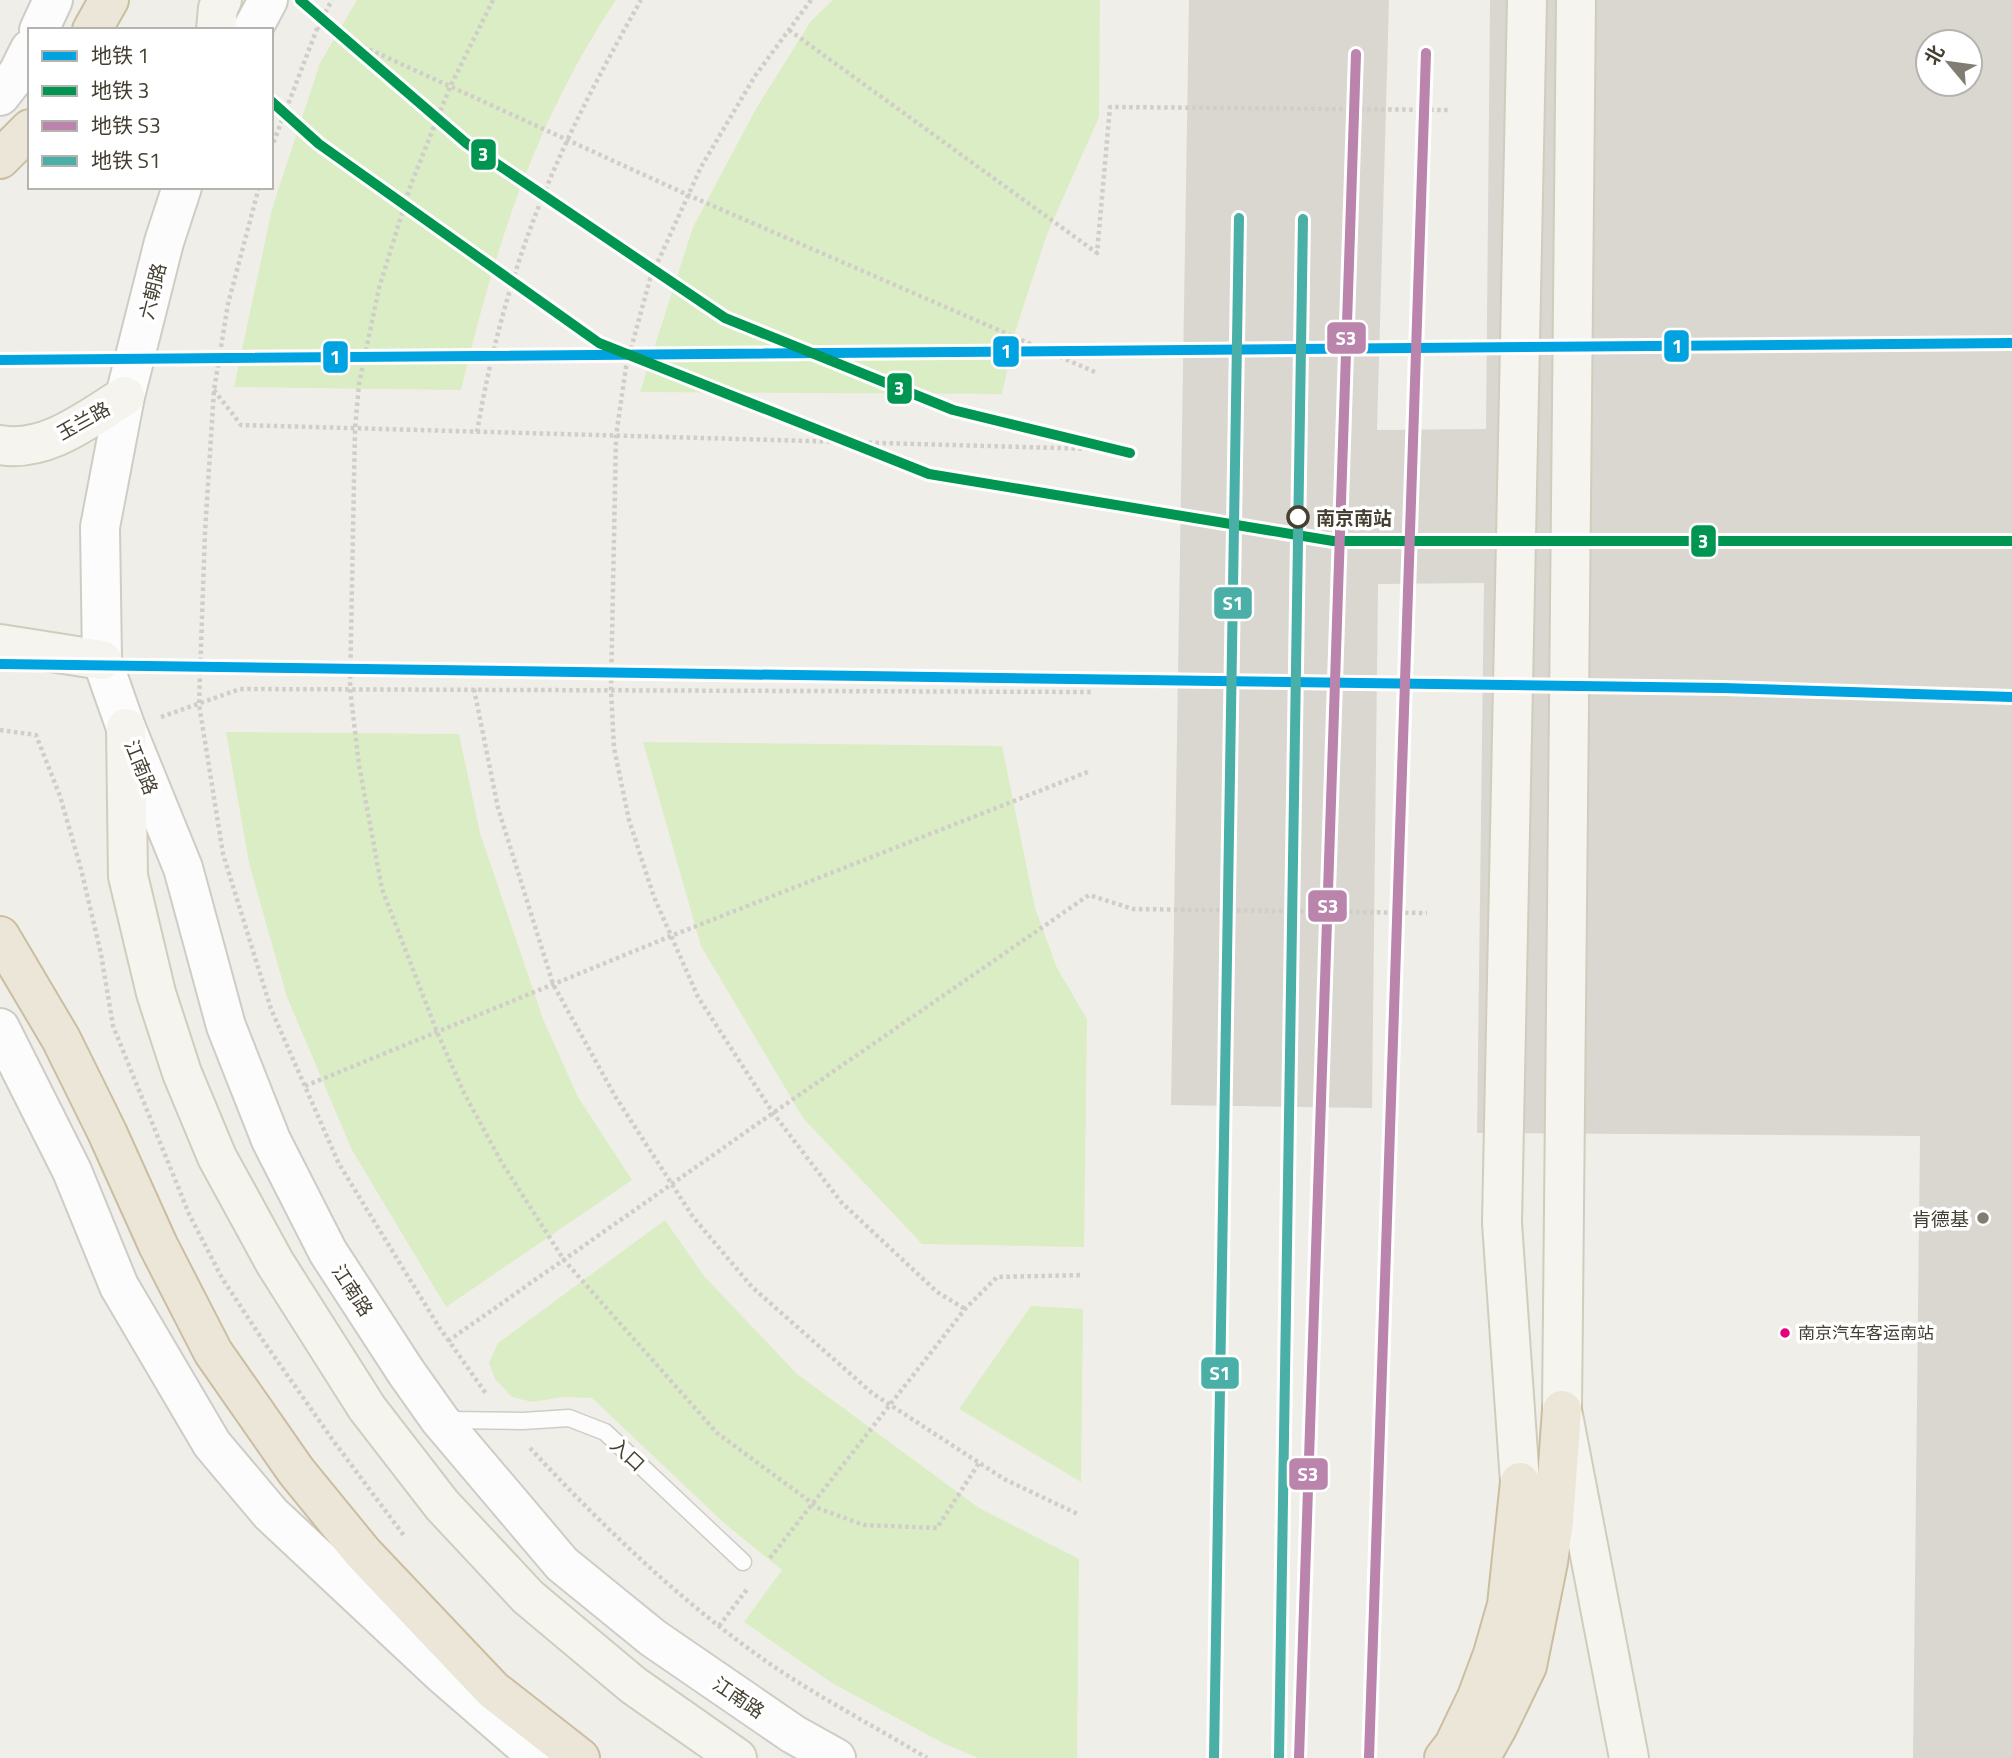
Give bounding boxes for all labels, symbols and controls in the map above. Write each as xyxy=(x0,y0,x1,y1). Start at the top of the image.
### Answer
legend xyxy=(28,28,273,189)
north arrow xyxy=(1914,28,1984,98)
text: 地铁 1 xyxy=(91,39,149,71)
text: 北 xyxy=(1916,39,1951,70)
text: 地铁 3 xyxy=(91,74,149,106)
text: 地铁 S3 xyxy=(91,109,161,141)
line badge: 3 xyxy=(470,138,497,171)
text: 3 xyxy=(478,139,488,168)
text: 地铁 S1 xyxy=(91,144,161,176)
street label: 六朝路 xyxy=(131,260,173,322)
line badge: S3 xyxy=(1326,321,1367,355)
text: S3 xyxy=(1336,323,1356,352)
line badge: 1 xyxy=(1663,329,1690,363)
text: 1 xyxy=(1672,331,1682,360)
line badge: 1 xyxy=(992,335,1020,368)
text: 1 xyxy=(1001,336,1011,365)
line badge: 1 xyxy=(322,340,349,374)
text: 1 xyxy=(330,342,340,371)
line badge: 3 xyxy=(886,372,913,405)
text: 3 xyxy=(894,373,904,402)
street label: 玉兰路 xyxy=(51,393,115,447)
place label: 南京南站 xyxy=(1316,503,1392,532)
marker: 南京南站 xyxy=(1287,506,1309,528)
line badge: 3 xyxy=(1690,524,1717,558)
text: 3 xyxy=(1698,526,1708,555)
line badge: S1 xyxy=(1213,586,1253,620)
text: S1 xyxy=(1223,588,1243,617)
street label: 江南路 xyxy=(118,735,166,799)
line badge: S3 xyxy=(1307,889,1348,923)
text: S3 xyxy=(1318,891,1338,920)
place label: 肯德基 xyxy=(1912,1204,1969,1233)
marker: 肯德基 xyxy=(1975,1210,1991,1226)
street label: 江南路 xyxy=(325,1258,381,1322)
place label: 南京汽车客运南站 xyxy=(1798,1320,1934,1346)
marker: 南京汽车客运南站 xyxy=(1778,1326,1792,1340)
line badge: S1 xyxy=(1200,1356,1240,1390)
text: S1 xyxy=(1210,1358,1230,1387)
street label: 入口 xyxy=(604,1430,652,1478)
line badge: S3 xyxy=(1288,1457,1329,1491)
text: S3 xyxy=(1298,1459,1318,1488)
street label: 江南路 xyxy=(707,1669,771,1725)

